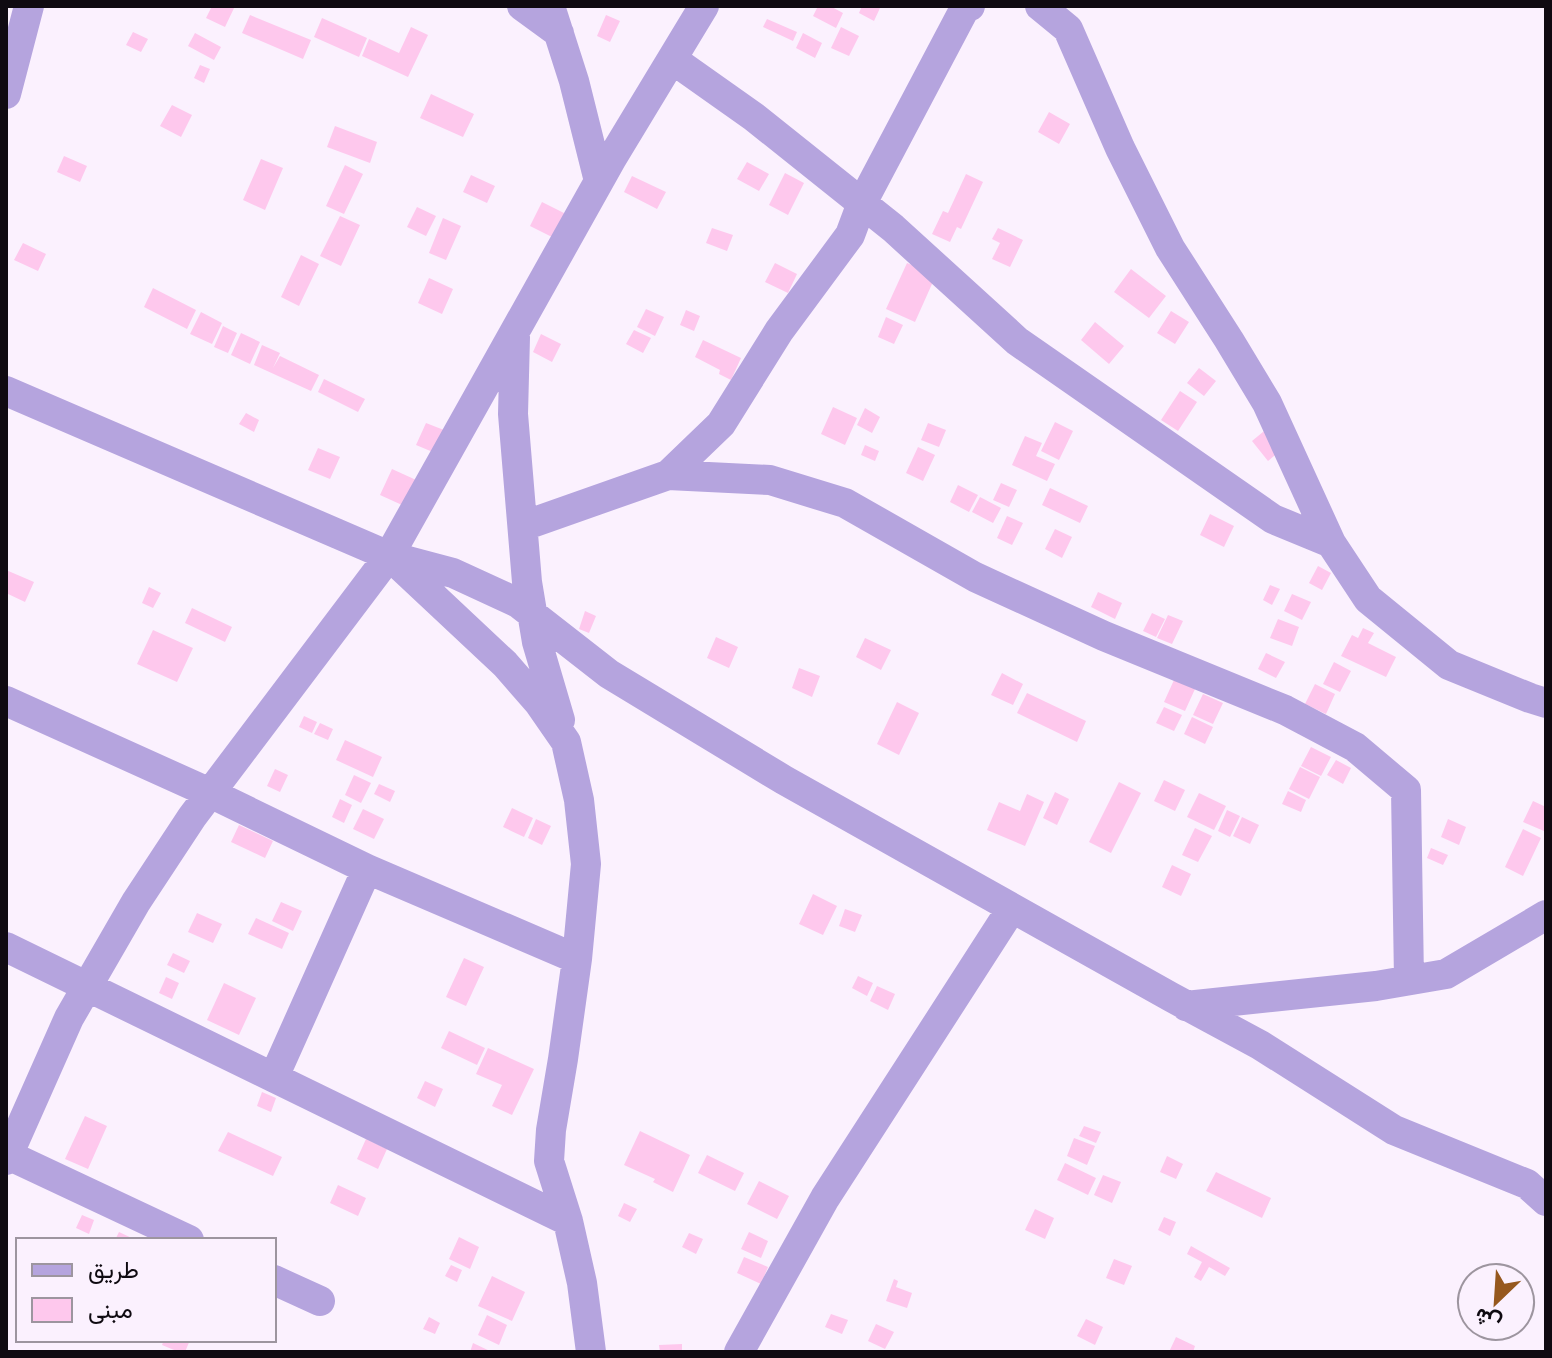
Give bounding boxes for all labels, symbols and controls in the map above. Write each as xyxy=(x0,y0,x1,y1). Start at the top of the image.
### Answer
legend xyxy=(16,1238,276,1342)
text: طريق xyxy=(88,1253,139,1285)
north arrow xyxy=(1456,1262,1536,1342)
text: مبنى xyxy=(88,1293,133,1325)
text: ش xyxy=(1469,1301,1506,1339)

